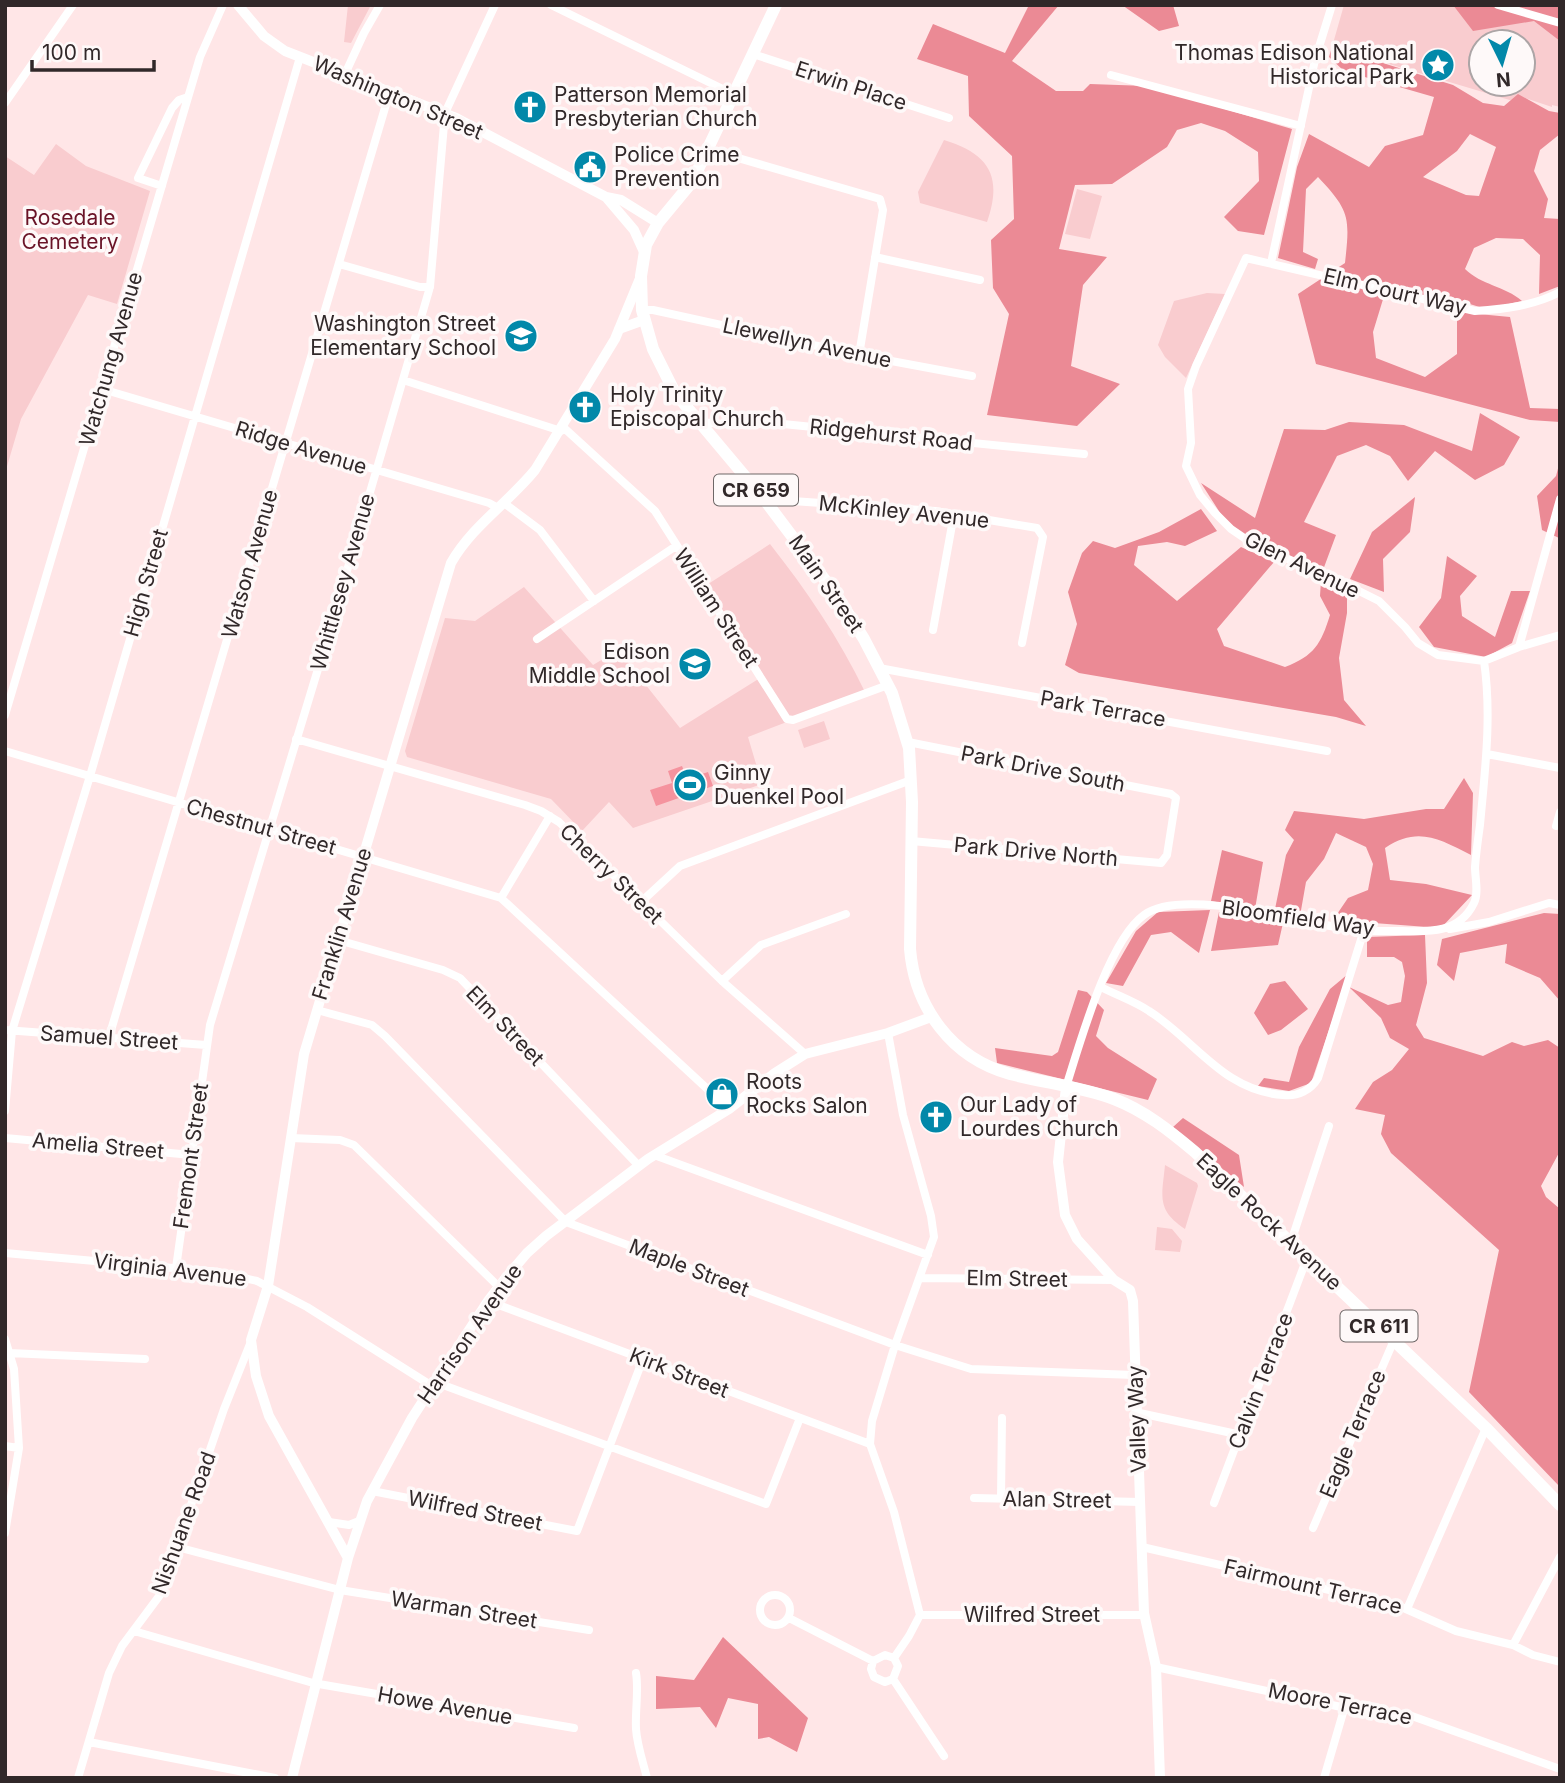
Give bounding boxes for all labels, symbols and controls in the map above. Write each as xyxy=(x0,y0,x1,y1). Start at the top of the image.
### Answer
scale bar xyxy=(32,28,154,72)
north arrow xyxy=(1467,28,1537,98)
text: 100 m xyxy=(42,40,101,65)
place label: Thomas Edison National Historical Park xyxy=(1174,40,1414,89)
place icon: Thomas Edison National Historical Park xyxy=(1419,46,1457,84)
street label: Washington Street xyxy=(309,50,487,145)
street label: Erwin Place xyxy=(792,56,910,115)
text: N xyxy=(1495,67,1512,92)
place label: Patterson Memorial Presbyterian Church xyxy=(554,82,757,131)
church icon: Patterson Memorial Presbyterian Church xyxy=(511,88,549,126)
place label: Police Crime Prevention xyxy=(614,142,740,191)
public building icon: Police Crime Prevention xyxy=(571,148,609,186)
park label: Rosedale Cemetery xyxy=(21,205,119,254)
street label: Elm Court Way xyxy=(1321,263,1469,320)
street label: Watchung Avenue xyxy=(74,269,147,449)
place label: Washington Street Elementary School xyxy=(310,311,496,360)
street label: Llewellyn Avenue xyxy=(720,312,894,373)
school or university icon: Washington Street Elementary School xyxy=(502,317,540,355)
place label: Holy Trinity Episcopal Church xyxy=(610,382,784,431)
church icon: Holy Trinity Episcopal Church xyxy=(566,388,604,426)
street label: Ridgehurst Road xyxy=(808,414,974,455)
street label: Ridge Avenue xyxy=(232,416,370,479)
road number: CR 659 xyxy=(714,475,798,505)
street label: Watson Avenue xyxy=(216,486,283,641)
street label: Whittlesey Avenue xyxy=(305,490,380,673)
street label: McKinley Avenue xyxy=(818,490,991,533)
street label: High Street xyxy=(118,526,173,640)
street label: Glen Avenue xyxy=(1241,526,1364,603)
street label: Main Street xyxy=(784,530,869,637)
street label: William Street xyxy=(669,544,764,672)
place label: Edison Middle School xyxy=(529,639,670,688)
school or university icon: Edison Middle School xyxy=(676,645,714,683)
street label: Park Terrace xyxy=(1038,685,1168,732)
street label: Park Drive South xyxy=(959,740,1127,797)
place label: Ginny Duenkel Pool xyxy=(714,760,844,809)
sports icon: Ginny Duenkel Pool xyxy=(671,766,709,804)
street label: Chestnut Street xyxy=(183,793,339,860)
street label: Cherry Street xyxy=(555,818,668,929)
street label: Park Drive North xyxy=(953,832,1119,871)
street label: Franklin Avenue xyxy=(307,845,377,1003)
street label: Bloomfield Way xyxy=(1220,894,1376,941)
street label: Elm Street xyxy=(461,981,550,1071)
street label: Samuel Street xyxy=(39,1020,179,1055)
place label: Roots Rocks Salon xyxy=(746,1069,868,1118)
shop icon: Roots Rocks Salon xyxy=(703,1075,741,1113)
street label: Fremont Street xyxy=(168,1081,213,1230)
place label: Our Lady of Lourdes Church xyxy=(960,1092,1119,1141)
church icon: Our Lady of Lourdes Church xyxy=(917,1098,955,1136)
street label: Amelia Street xyxy=(31,1127,165,1164)
street label: Eagle Rock Avenue xyxy=(1192,1148,1347,1295)
street label: Maple Street xyxy=(626,1233,753,1302)
street label: Virginia Avenue xyxy=(92,1248,248,1291)
street label: Harrison Avenue xyxy=(412,1259,527,1408)
street label: Elm Street xyxy=(966,1265,1068,1292)
street label: Calvin Terrace xyxy=(1223,1309,1298,1452)
road number: CR 611 xyxy=(1340,1310,1418,1342)
street label: Kirk Street xyxy=(626,1342,733,1403)
street label: Valley Way xyxy=(1122,1364,1151,1473)
street label: Eagle Terrace xyxy=(1314,1366,1391,1502)
street label: Nishuane Road xyxy=(146,1448,221,1598)
street label: Wilfred Street xyxy=(406,1485,545,1536)
street label: Alan Street xyxy=(1002,1486,1112,1513)
street label: Fairmount Terrace xyxy=(1222,1554,1405,1619)
street label: Warman Street xyxy=(389,1586,539,1633)
street label: Wilfred Street xyxy=(964,1602,1100,1627)
street label: Moore Terrace xyxy=(1266,1677,1414,1730)
street label: Howe Avenue xyxy=(376,1681,514,1730)

